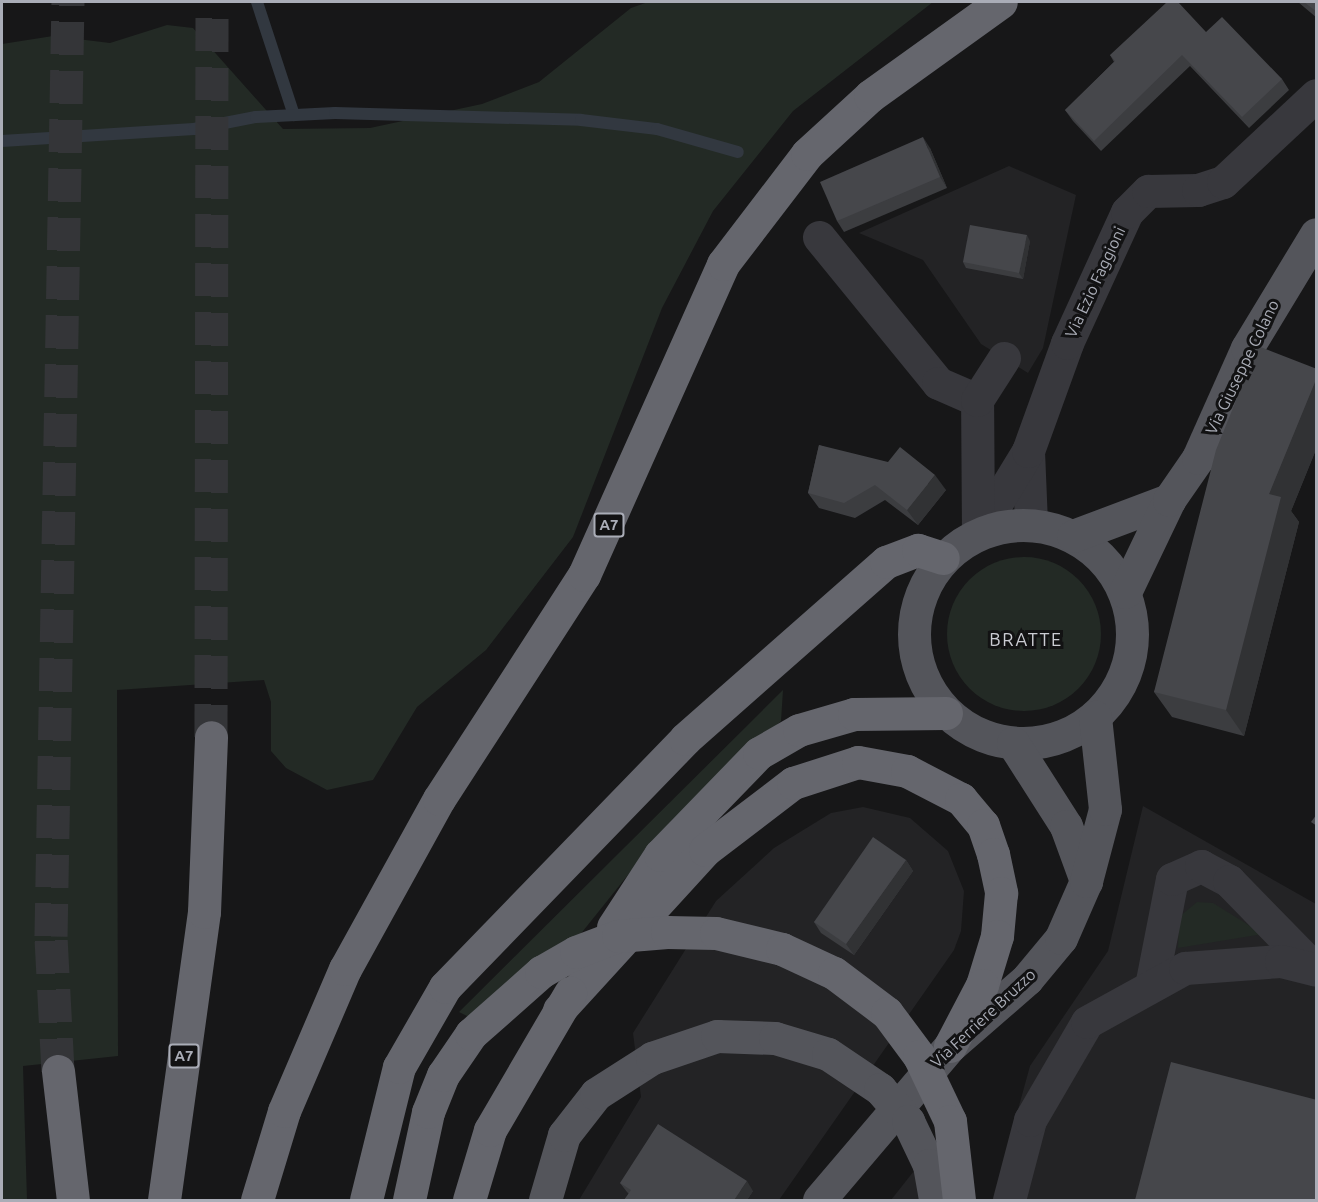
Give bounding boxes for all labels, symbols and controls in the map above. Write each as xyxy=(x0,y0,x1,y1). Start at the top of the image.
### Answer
street label: Via Ezio Faggioni xyxy=(1061,223,1129,341)
street label: Via Giuseppe Colano xyxy=(1201,297,1283,437)
road number: A7 xyxy=(592,513,626,537)
district label: BRATTE xyxy=(989,628,1063,650)
street label: Via Ferriere Bruzzo xyxy=(927,964,1039,1072)
road number: A7 xyxy=(168,1044,201,1068)

